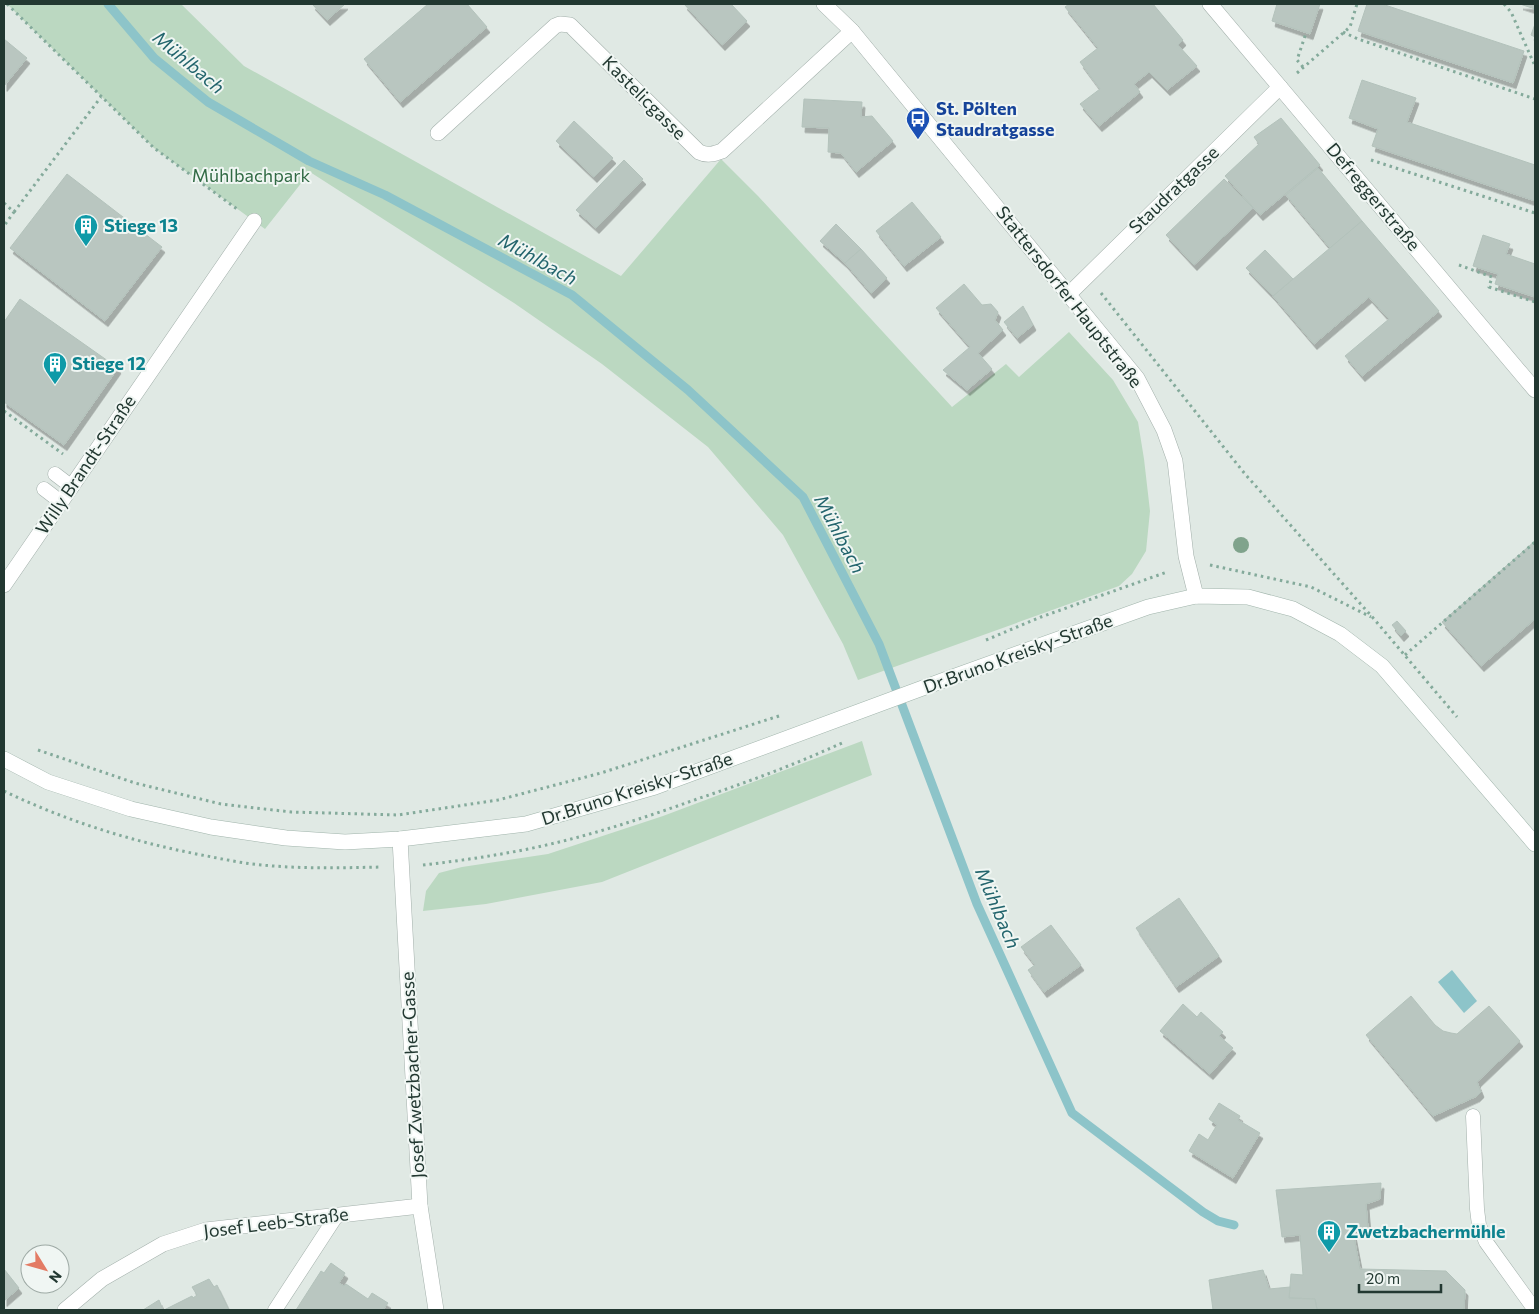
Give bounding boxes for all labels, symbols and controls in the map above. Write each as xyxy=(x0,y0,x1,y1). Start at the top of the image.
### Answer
water label: Mühlbach xyxy=(149,25,230,98)
street label: Kastelicgasse xyxy=(598,51,691,144)
place label: St. Pölten Staudratgasse xyxy=(936,97,1054,140)
bus stop icon: St. Pölten Staudratgasse xyxy=(905,106,931,140)
street label: Defreggerstraße xyxy=(1322,138,1425,255)
street label: Staudratgasse xyxy=(1124,141,1223,238)
park label: Mühlbachpark xyxy=(192,164,310,186)
street label: Stattersdorfer Hauptstraße xyxy=(992,201,1148,392)
building icon: Stiege 13 xyxy=(73,213,99,247)
place label: Stiege 13 xyxy=(104,214,178,236)
water label: Mühlbach xyxy=(495,228,581,290)
building icon: Stiege 12 xyxy=(42,351,68,385)
place label: Stiege 12 xyxy=(72,352,146,374)
street label: Willy Brandt-Straße xyxy=(30,391,140,538)
water label: Mühlbach xyxy=(810,490,871,577)
street label: Dr.Bruno Kreisky-Straße xyxy=(920,609,1115,698)
street label: Dr.Bruno Kreisky-Straße xyxy=(538,747,735,829)
water label: Mühlbach xyxy=(971,864,1026,952)
street label: Josef Zwetzbacher-Gasse xyxy=(396,971,428,1179)
street label: Josef Leeb-Straße xyxy=(202,1202,350,1242)
building icon: Zwetzbachermühle xyxy=(1316,1219,1342,1253)
place label: Zwetzbachermühle xyxy=(1346,1220,1505,1242)
north arrow xyxy=(20,1244,70,1294)
scale bar xyxy=(1359,1262,1442,1294)
text: N xyxy=(46,1268,66,1286)
text: 20 m xyxy=(1366,1269,1400,1287)

